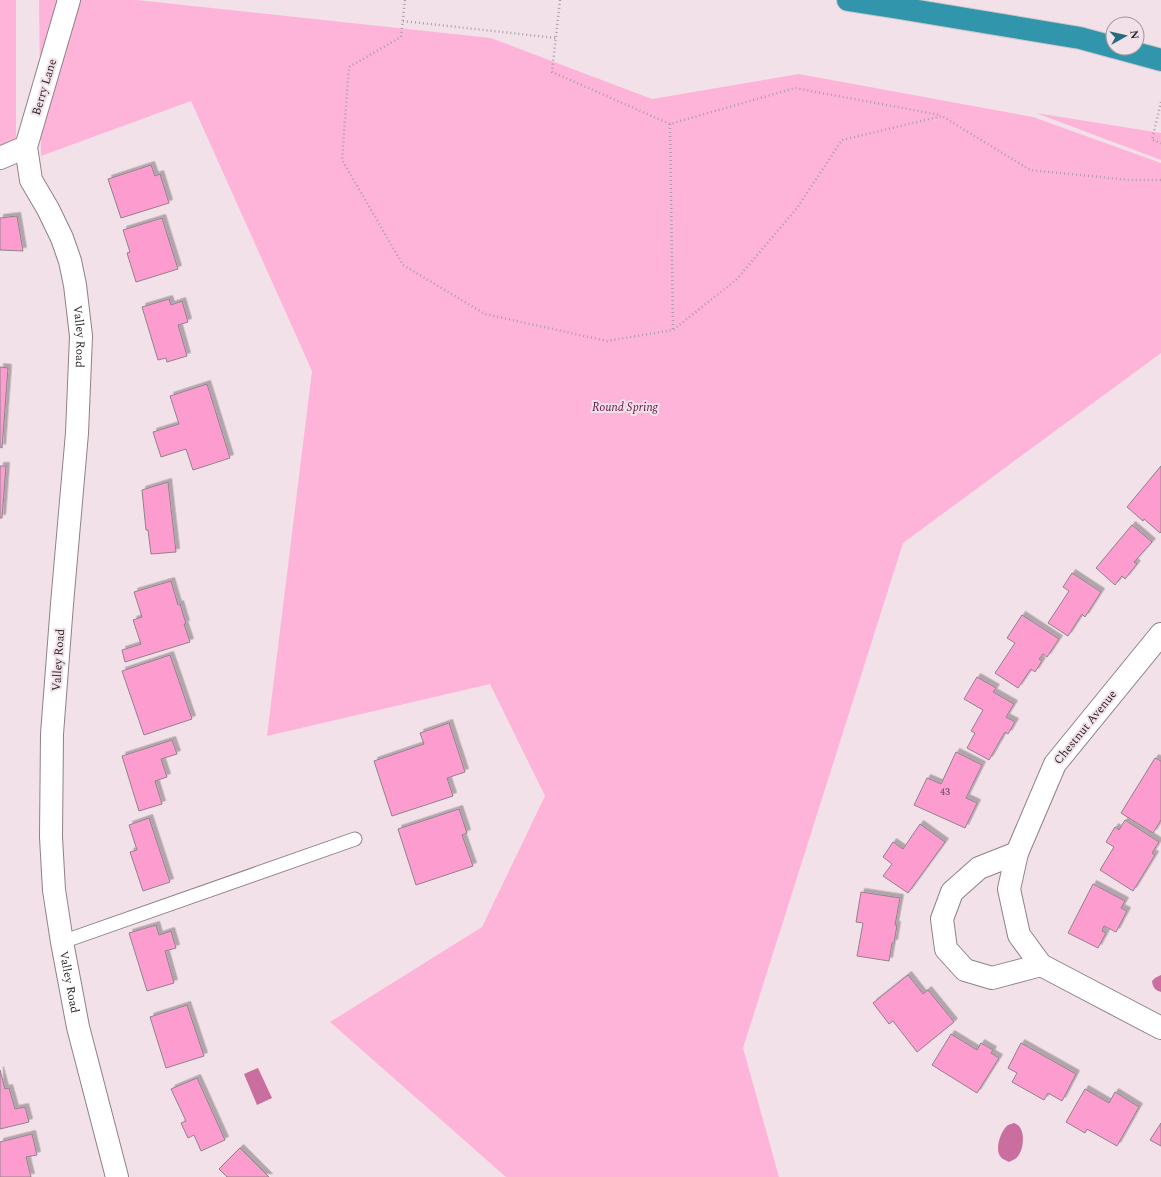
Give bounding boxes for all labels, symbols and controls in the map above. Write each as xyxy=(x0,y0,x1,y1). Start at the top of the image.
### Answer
north arrow xyxy=(1105,16,1145,56)
text: N xyxy=(1125,29,1143,40)
street label: Berry Lane xyxy=(27,56,62,118)
street label: Valley Road xyxy=(67,304,90,368)
park label: Round Spring xyxy=(592,398,659,417)
street label: Valley Road xyxy=(47,628,70,692)
street label: Chestnut Avenue xyxy=(1049,686,1122,769)
house number: 43 xyxy=(940,784,950,800)
street label: Valley Road xyxy=(54,949,84,1015)

